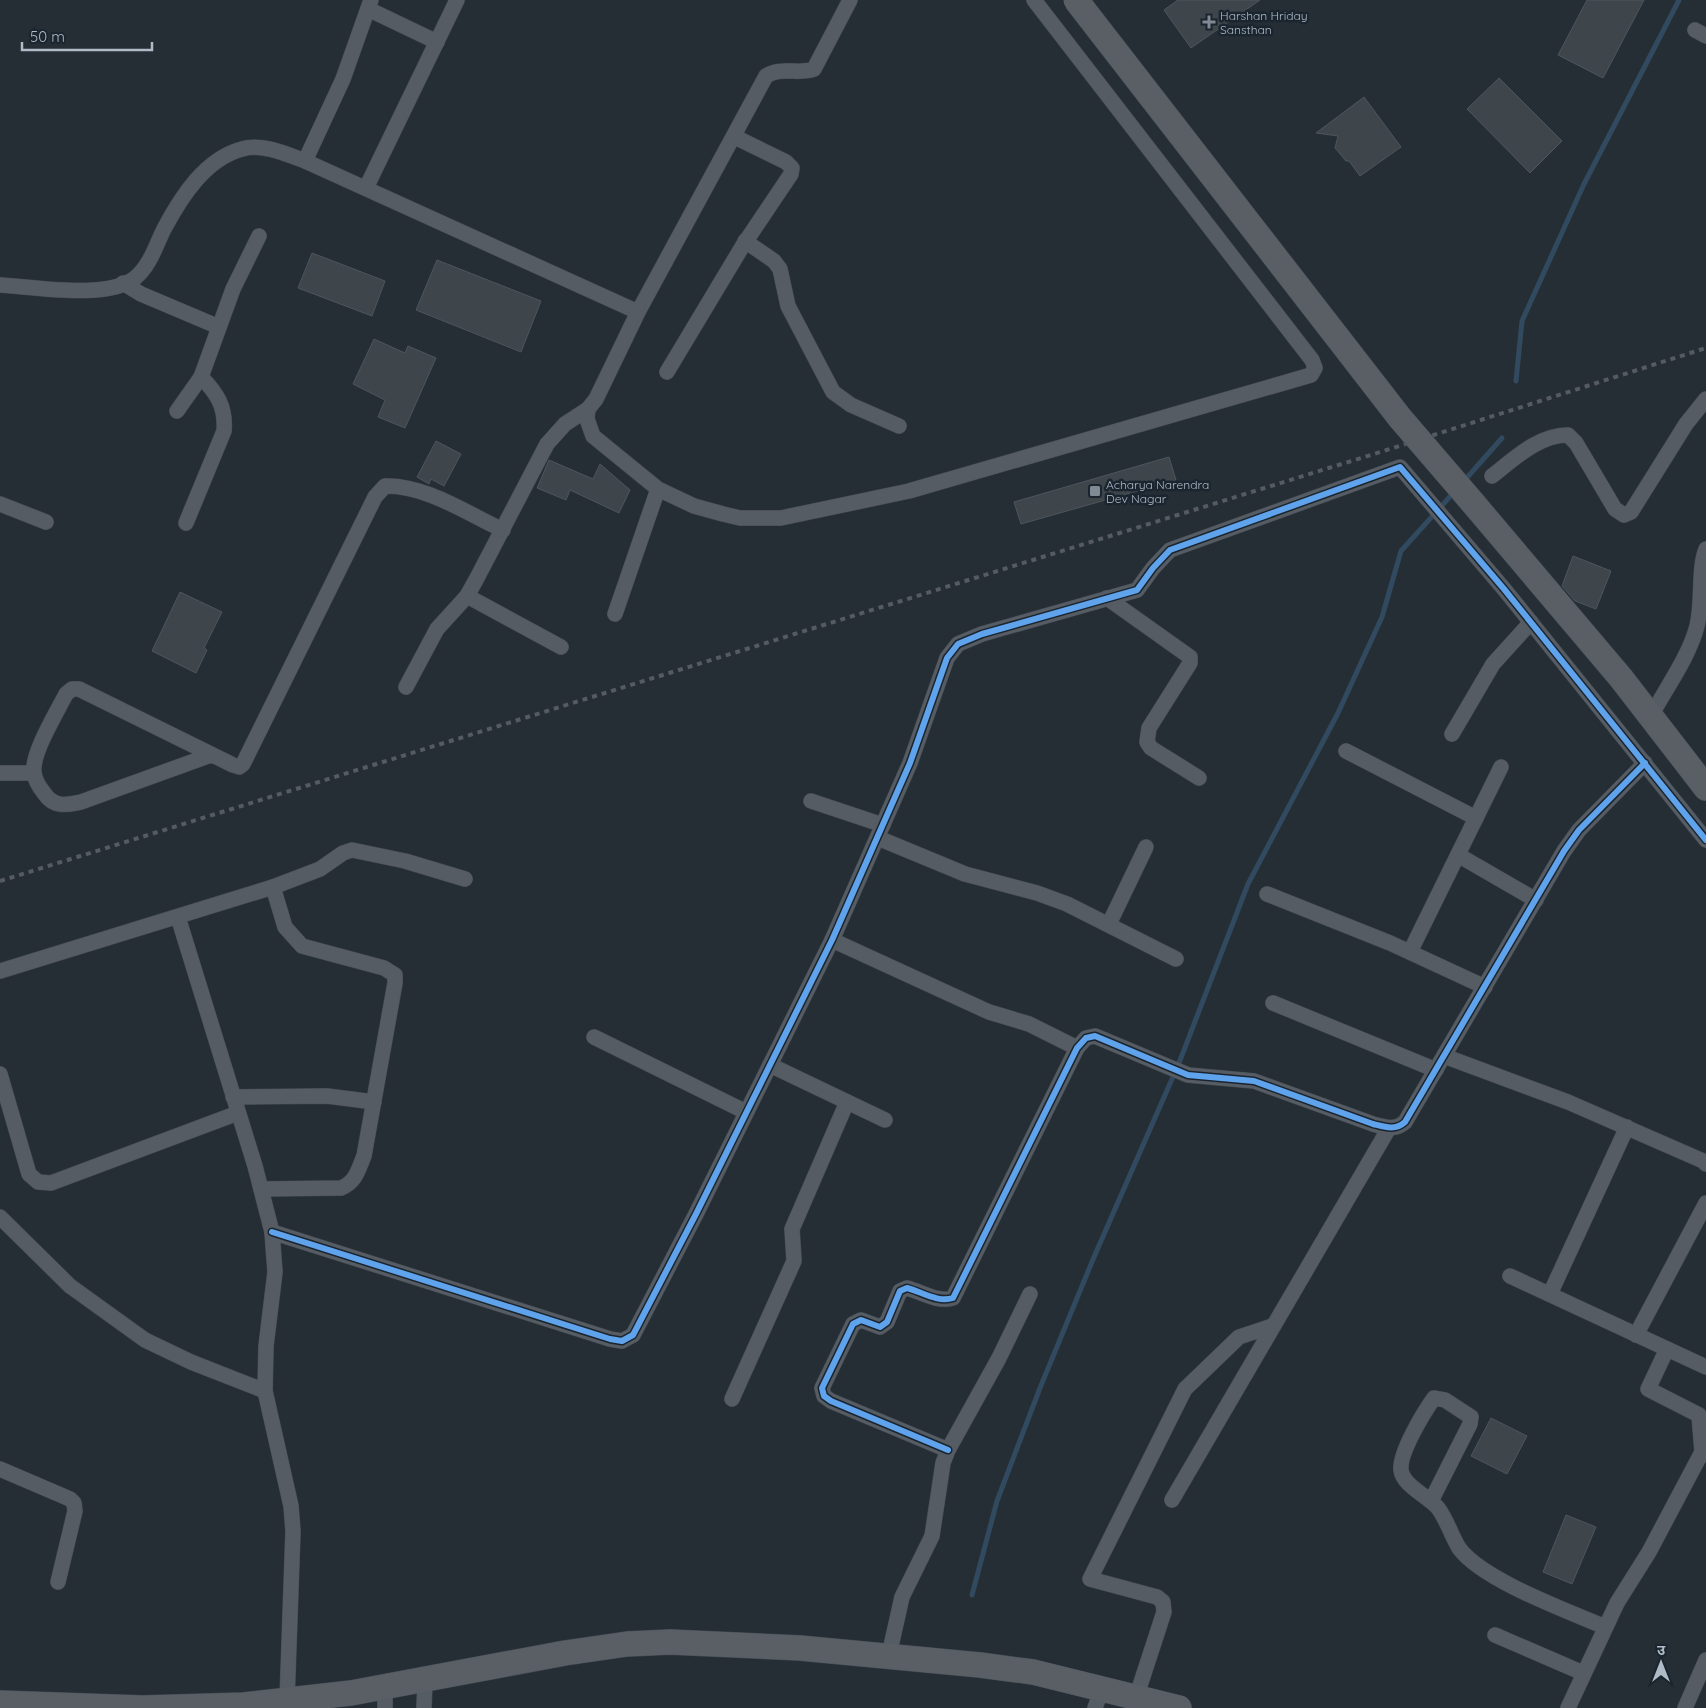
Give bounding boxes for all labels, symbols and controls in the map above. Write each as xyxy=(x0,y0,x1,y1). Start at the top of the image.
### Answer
place label: Harshan Hriday Sansthan xyxy=(1220,8,1308,37)
marker: Harshan Hriday Sansthan xyxy=(1202,15,1216,29)
scale bar xyxy=(22,20,152,52)
text: 50 m xyxy=(30,27,65,46)
place label: Acharya Narendra Dev Nagar xyxy=(1106,477,1209,506)
marker: Acharya Narendra Dev Nagar xyxy=(1088,484,1102,498)
north arrow xyxy=(1636,1638,1686,1688)
text: उ xyxy=(1657,1641,1666,1659)

